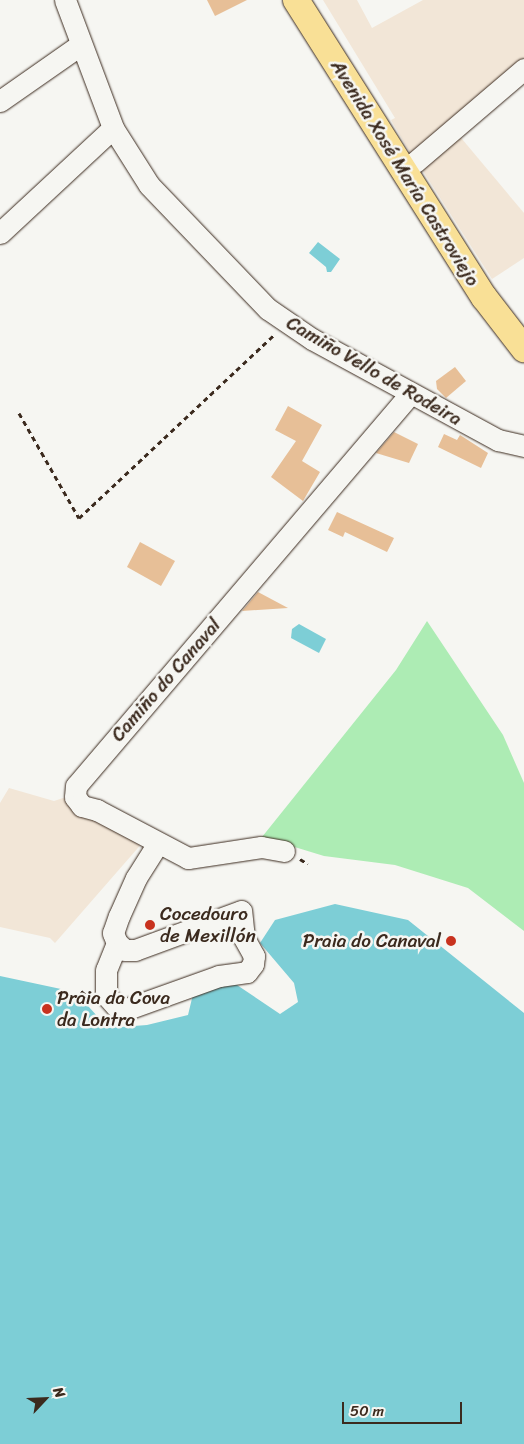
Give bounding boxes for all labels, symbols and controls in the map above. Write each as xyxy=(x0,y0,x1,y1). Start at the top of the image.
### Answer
street label: Avenida Xosé María Castroviejo xyxy=(326,55,484,291)
street label: Camiño Vello de Rodeira xyxy=(282,311,466,431)
street label: Camiño do Canaval xyxy=(106,614,226,746)
place label: Cocedouro de Mexillón xyxy=(160,903,256,947)
marker: Cocedouro de Mexillón xyxy=(144,919,156,931)
place label: Praia do Canaval xyxy=(303,930,441,952)
marker: Praia do Canaval xyxy=(445,935,457,947)
place label: Praia da Cova da Lontra xyxy=(57,987,170,1031)
marker: Praia da Cova da Lontra xyxy=(41,1003,53,1015)
north arrow xyxy=(20,1374,70,1424)
text: N xyxy=(46,1383,72,1402)
scale bar xyxy=(344,1392,464,1424)
text: 50 m xyxy=(350,1398,384,1424)

